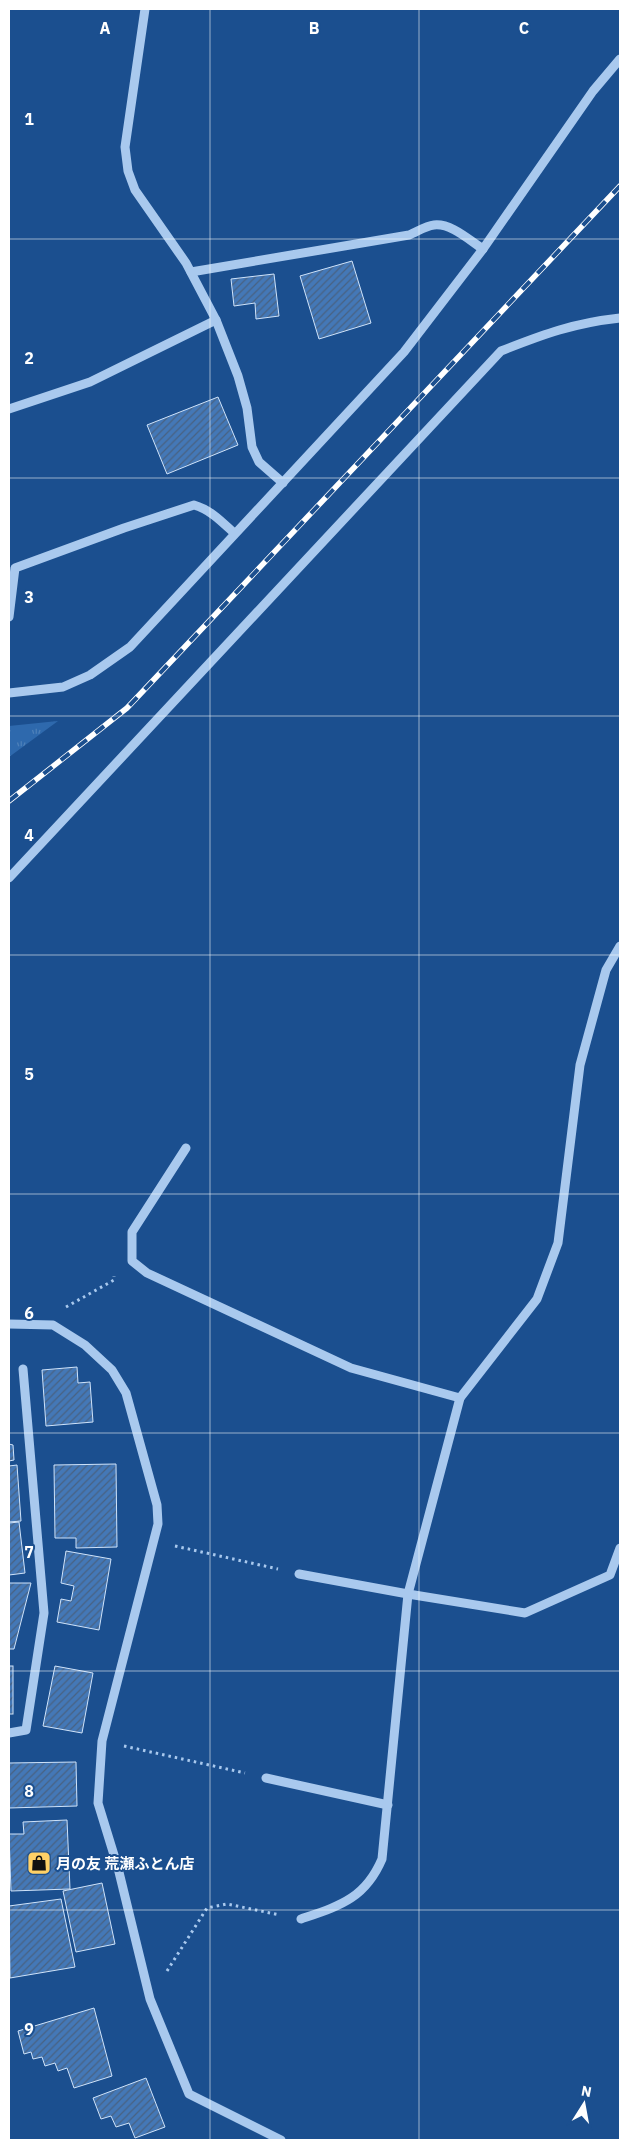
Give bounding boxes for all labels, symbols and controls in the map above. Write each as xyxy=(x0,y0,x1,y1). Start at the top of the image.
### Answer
text: A xyxy=(100,18,111,38)
text: B xyxy=(309,18,320,38)
text: C xyxy=(519,18,529,38)
text: 1 xyxy=(24,109,34,129)
text: 2 xyxy=(24,348,34,368)
text: 3 xyxy=(24,587,34,607)
text: 4 xyxy=(24,825,34,845)
text: 5 xyxy=(24,1064,34,1084)
text: 6 xyxy=(24,1303,34,1323)
text: 7 xyxy=(24,1542,34,1562)
text: 8 xyxy=(24,1781,34,1801)
shop icon: 月の友 荒瀬ふとん店 xyxy=(26,1850,52,1876)
place label: 月の友 荒瀬ふとん店 xyxy=(56,1854,195,1873)
text: 9 xyxy=(24,2019,34,2039)
north arrow xyxy=(559,2079,609,2129)
text: N xyxy=(580,2081,593,2101)

